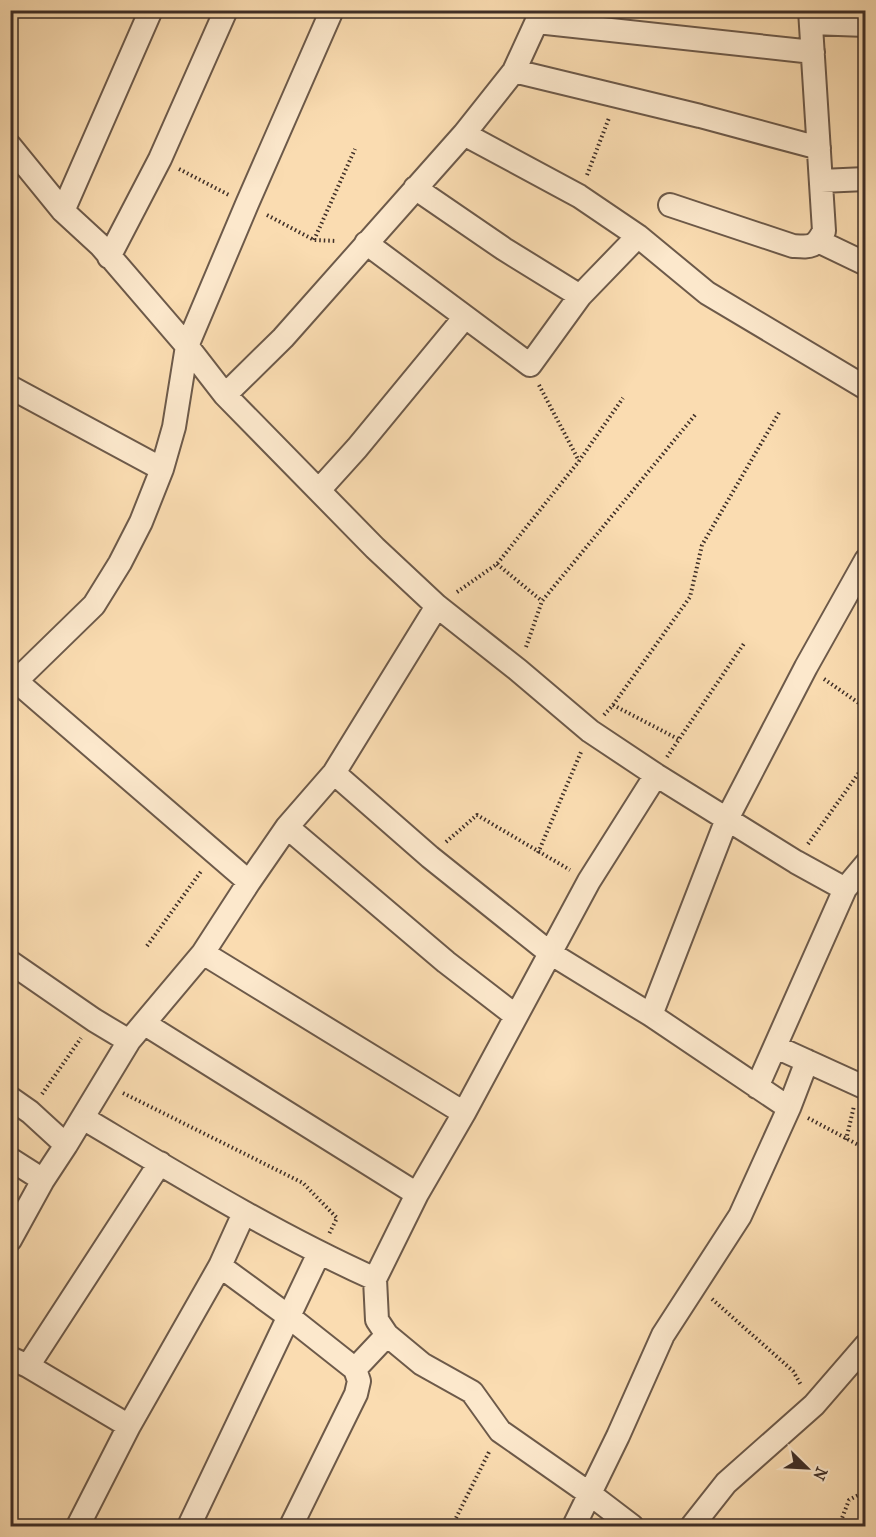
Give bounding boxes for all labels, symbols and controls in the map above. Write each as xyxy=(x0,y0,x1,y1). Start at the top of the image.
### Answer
north arrow xyxy=(777,1438,837,1498)
text: N xyxy=(809,1464,831,1484)

